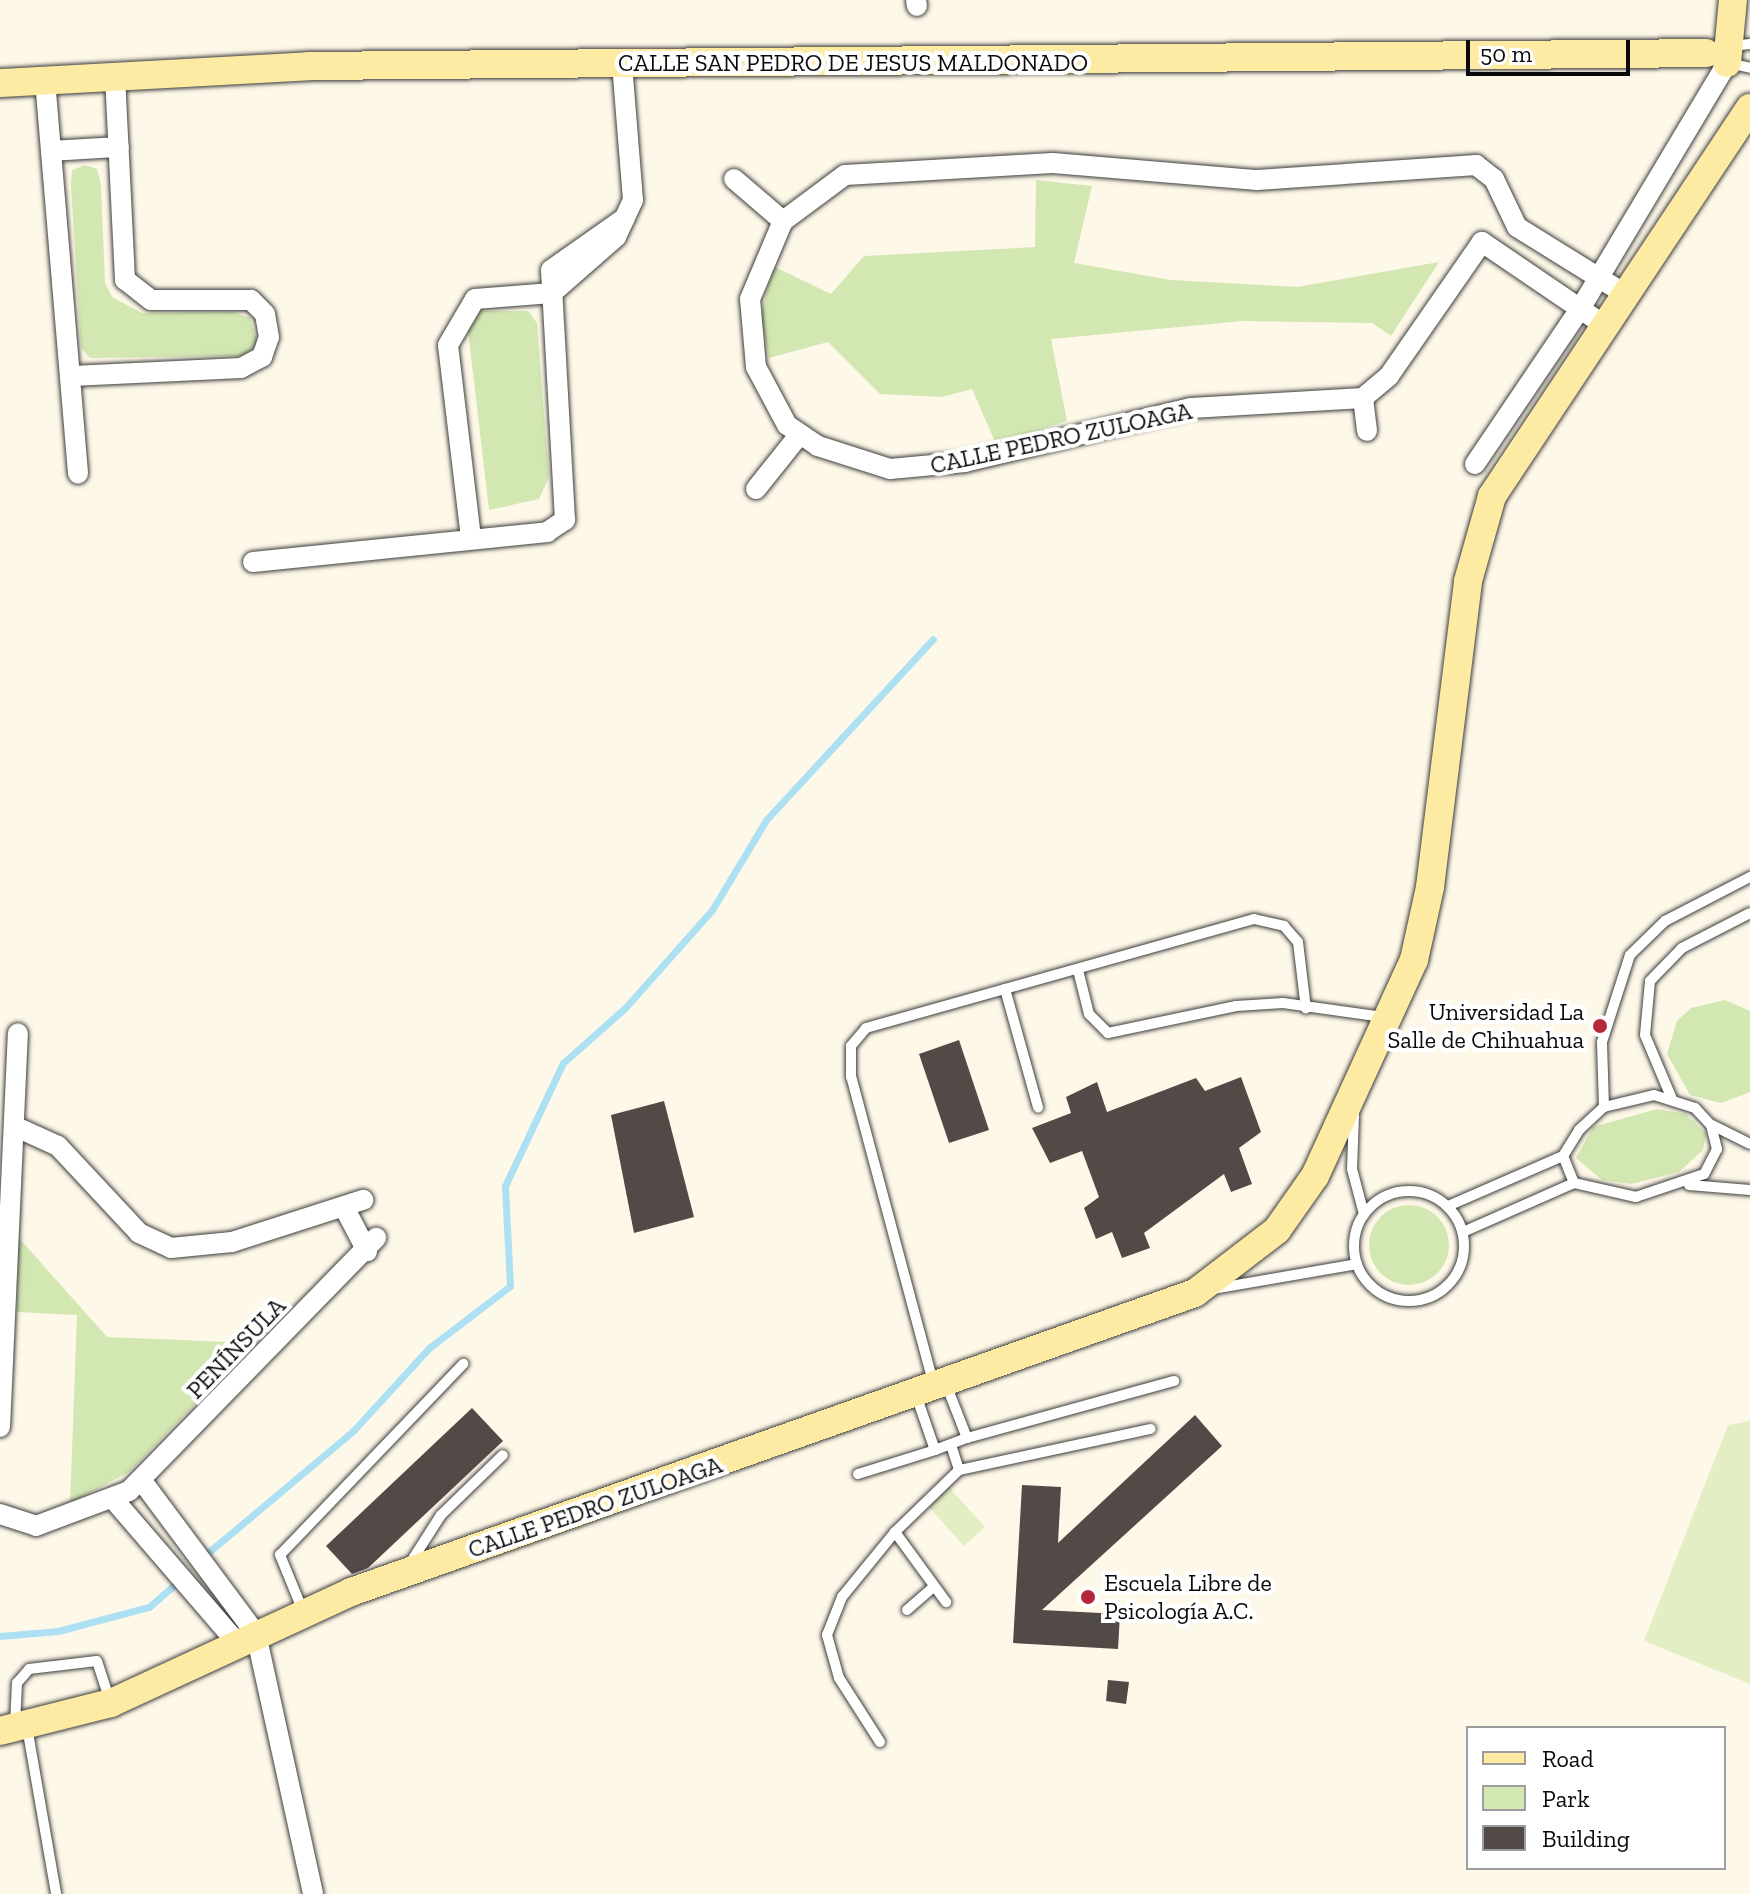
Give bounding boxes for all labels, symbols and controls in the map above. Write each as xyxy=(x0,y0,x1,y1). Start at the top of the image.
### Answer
scale bar xyxy=(1470,24,1634,74)
text: 50 m xyxy=(1480,39,1532,68)
street label: CALLE SAN PEDRO DE JESUS MALDONADO xyxy=(618,49,1088,77)
street label: CALLE PEDRO ZULOAGA xyxy=(928,396,1194,480)
place label: Universidad La Salle de Chihuahua xyxy=(1388,998,1584,1054)
marker: Universidad La Salle de Chihuahua xyxy=(1591,1017,1609,1035)
street label: PENÍNSULA xyxy=(181,1291,291,1405)
street label: CALLE PEDRO ZULOAGA xyxy=(464,1450,726,1564)
place label: Escuela Libre de Psicología A.C. xyxy=(1104,1569,1272,1625)
marker: Escuela Libre de Psicología A.C. xyxy=(1079,1588,1097,1606)
legend xyxy=(1466,1726,1726,1870)
text: Road xyxy=(1542,1744,1594,1773)
text: Park xyxy=(1542,1784,1590,1813)
text: Building xyxy=(1542,1824,1630,1853)

